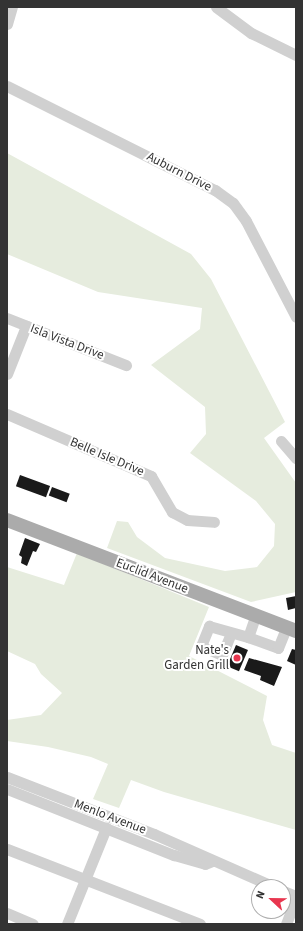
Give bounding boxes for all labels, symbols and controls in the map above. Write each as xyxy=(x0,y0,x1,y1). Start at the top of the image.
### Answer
street label: Auburn Drive xyxy=(144,149,214,195)
street label: Isla Vista Drive xyxy=(28,321,106,363)
street label: Belle Isle Drive xyxy=(68,434,146,480)
street label: Euclid Avenue xyxy=(114,555,190,597)
place label: Nate's Garden Grill xyxy=(164,643,229,674)
marker: Nate's Garden Grill xyxy=(232,653,242,663)
street label: Menlo Avenue xyxy=(72,796,148,838)
north arrow xyxy=(251,879,291,919)
text: N xyxy=(252,888,269,901)

